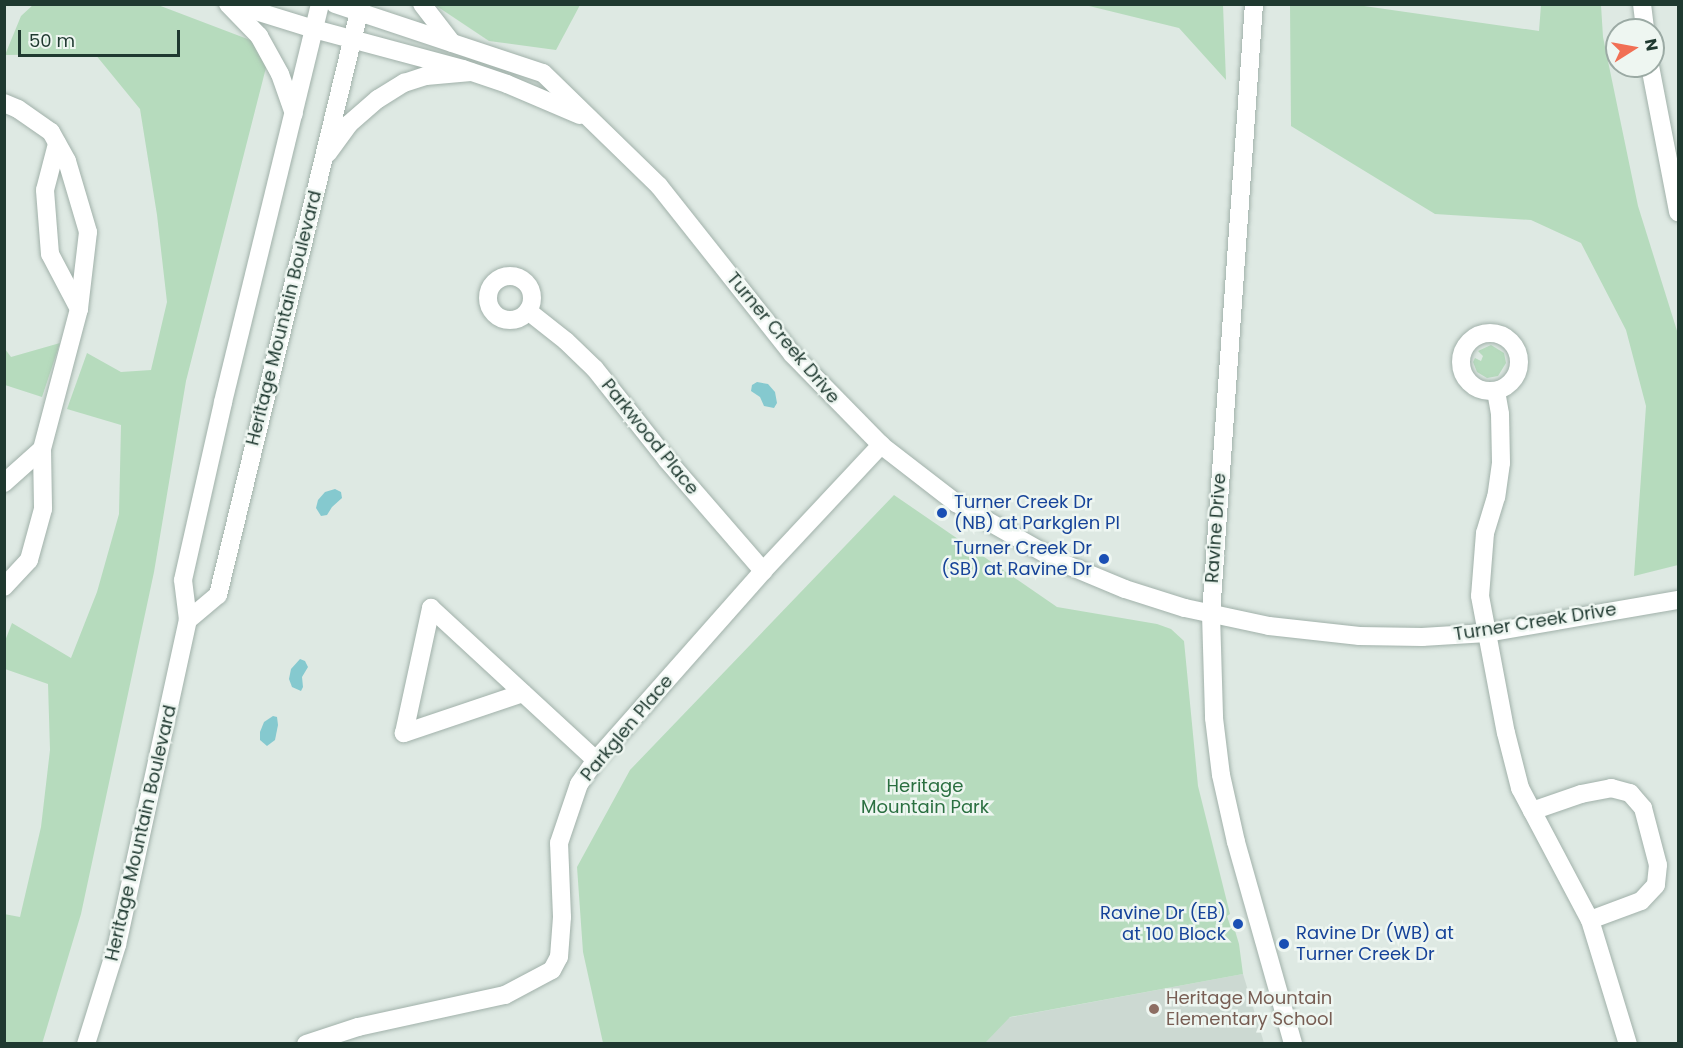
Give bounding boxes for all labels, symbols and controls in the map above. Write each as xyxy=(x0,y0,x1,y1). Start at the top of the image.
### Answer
scale bar xyxy=(21,18,183,56)
north arrow xyxy=(1605,18,1665,78)
text: 50 m xyxy=(29,28,75,53)
text: N xyxy=(1639,37,1664,53)
street label: Heritage Mountain Boulevard xyxy=(242,188,326,448)
street label: Turner Creek Drive xyxy=(722,268,844,408)
street label: Parkwood Place xyxy=(597,375,703,499)
street label: Ravine Drive xyxy=(1201,472,1231,584)
place label: Turner Creek Dr (NB) at Parkglen Pl xyxy=(954,492,1120,534)
marker: Turner Creek Dr (NB) at Parkglen Pl xyxy=(935,506,949,520)
place label: Turner Creek Dr (SB) at Ravine Dr xyxy=(941,538,1092,580)
marker: Turner Creek Dr (SB) at Ravine Dr xyxy=(1097,552,1111,566)
street label: Turner Creek Drive xyxy=(1452,598,1618,646)
street label: Parkglen Place xyxy=(576,671,678,785)
street label: Heritage Mountain Boulevard xyxy=(101,703,181,963)
park label: Heritage Mountain Park xyxy=(861,776,989,818)
place label: Ravine Dr (EB) at 100 Block xyxy=(1100,903,1226,946)
marker: Ravine Dr (EB) at 100 Block xyxy=(1231,917,1245,931)
place label: Ravine Dr (WB) at Turner Creek Dr xyxy=(1296,923,1454,966)
marker: Ravine Dr (WB) at Turner Creek Dr xyxy=(1277,937,1291,951)
place label: Heritage Mountain Elementary School xyxy=(1166,988,1333,1030)
marker: Heritage Mountain Elementary School xyxy=(1147,1002,1161,1016)

